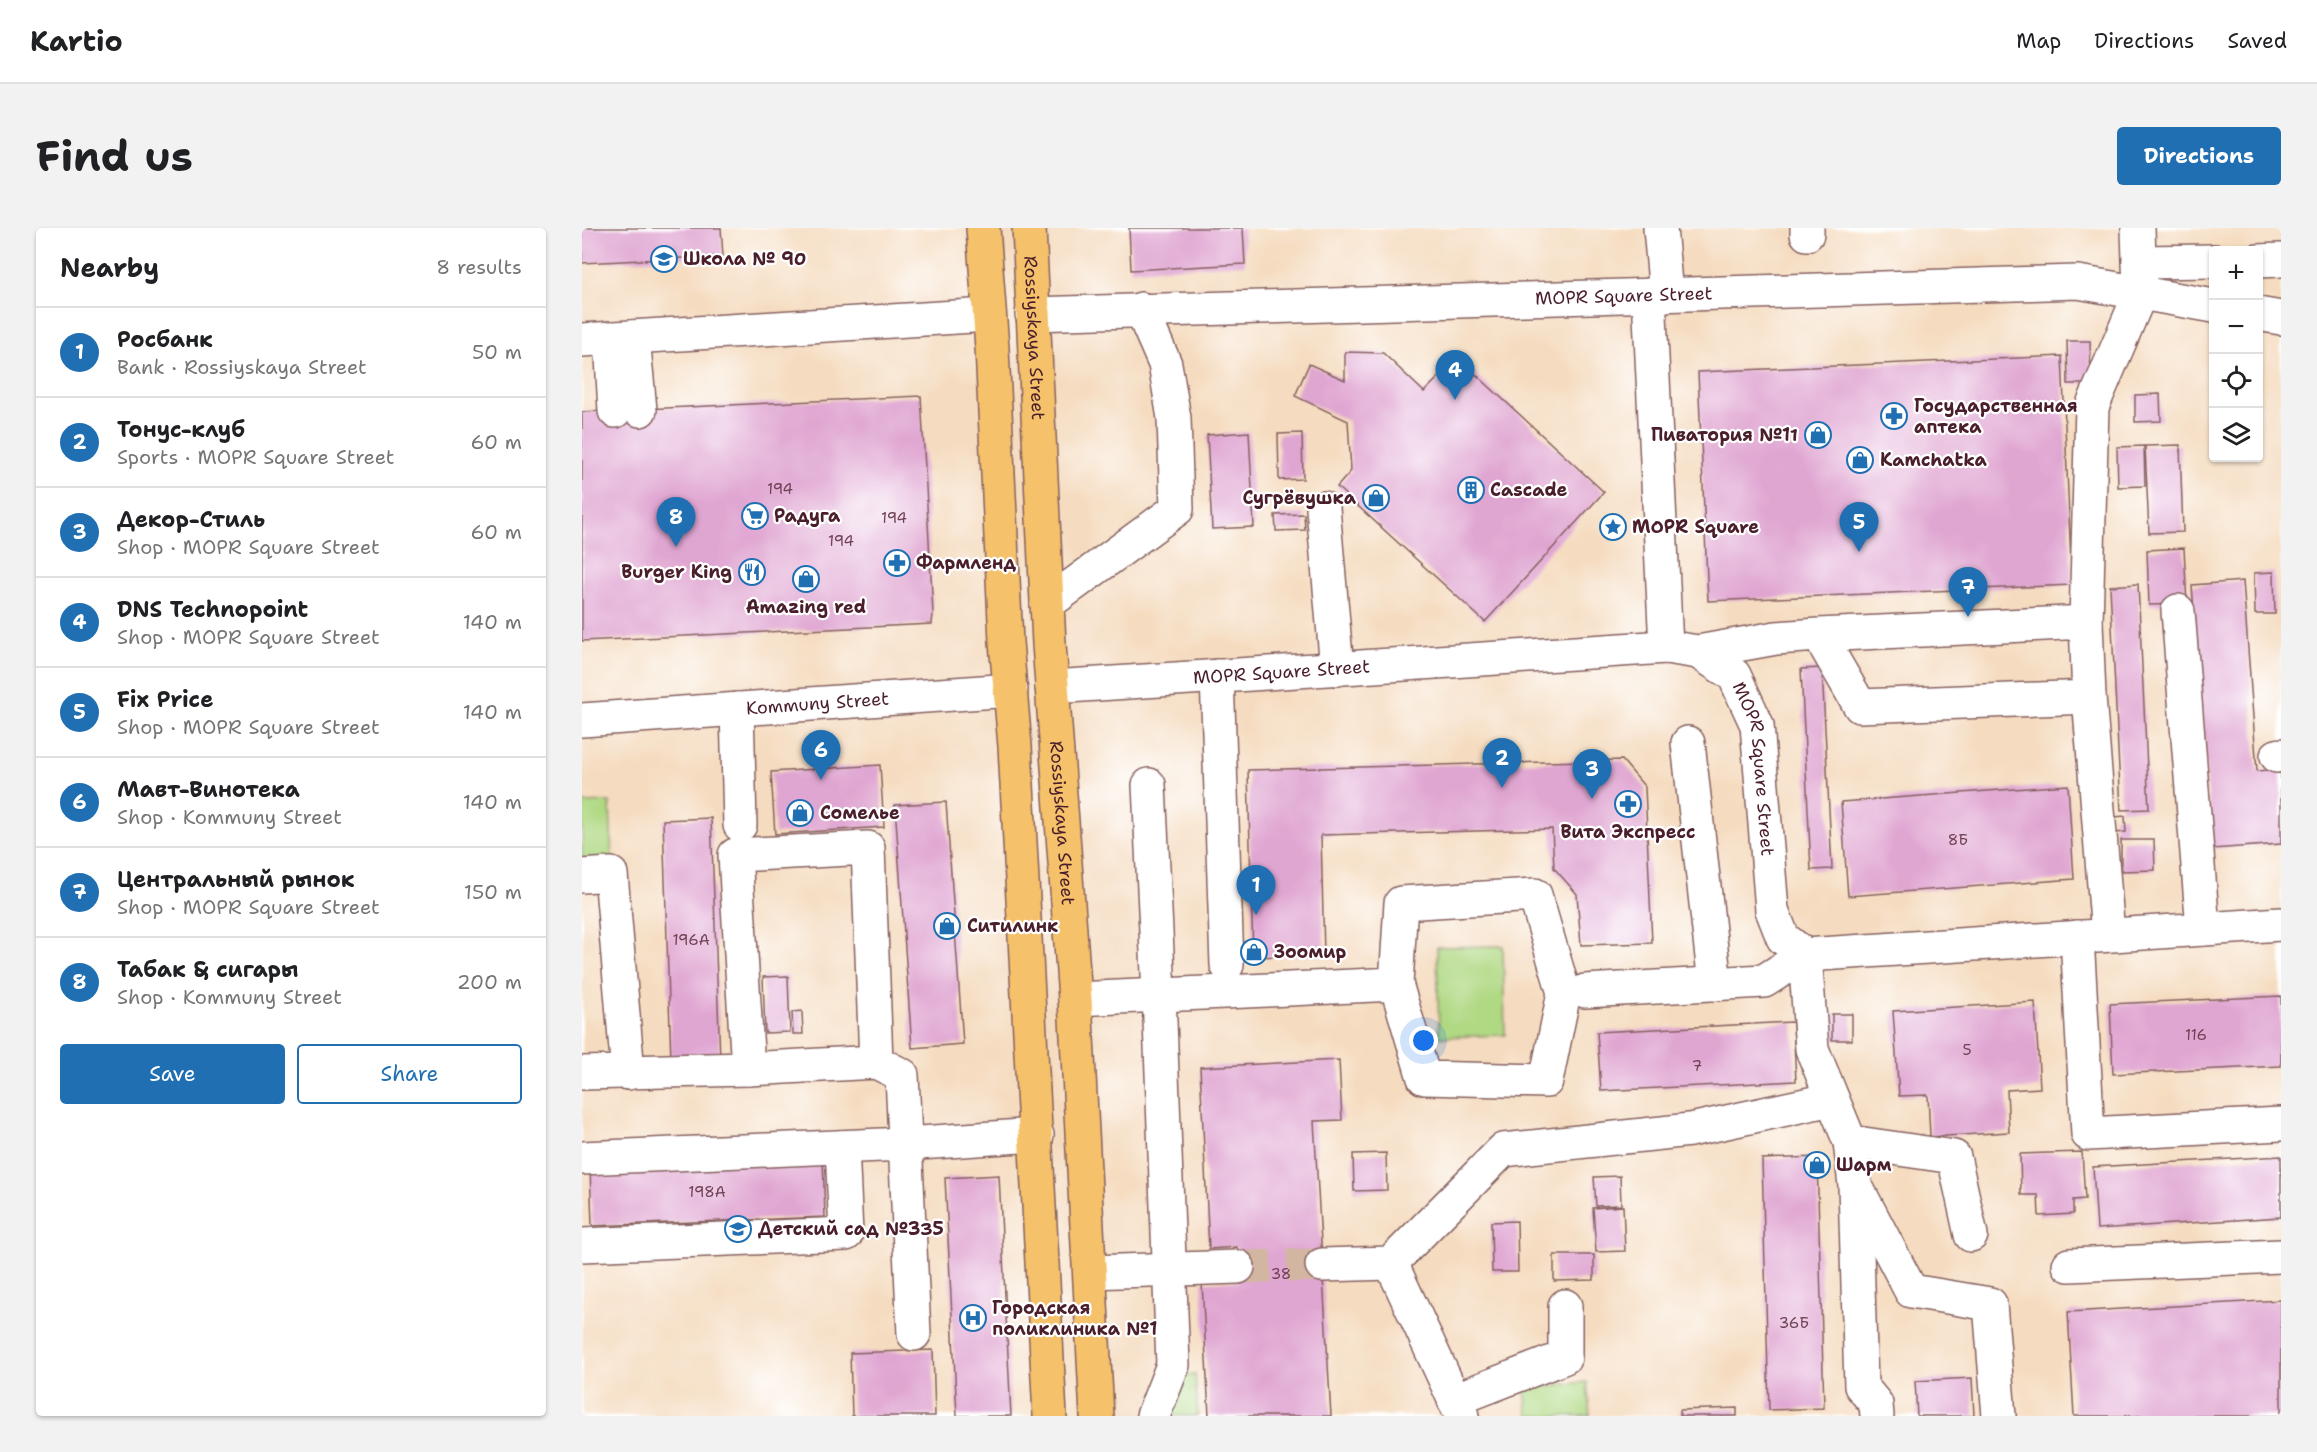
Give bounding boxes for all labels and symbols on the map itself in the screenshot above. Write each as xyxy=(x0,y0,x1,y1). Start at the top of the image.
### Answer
school or university icon: Школа № 90 xyxy=(649,244,679,274)
place label: Школа № 90 xyxy=(683,247,806,271)
street label: Rossiyskaya Street xyxy=(1018,255,1050,421)
street label: MOPR Square Street xyxy=(1535,281,1713,311)
pin: 4 xyxy=(1436,350,1474,400)
place label: Государственная аптека xyxy=(1914,394,2078,439)
pharmacy icon: Государственная аптека xyxy=(1879,401,1909,431)
shop icon: Пиватория №11 xyxy=(1803,420,1833,450)
place label: Пиватория №11 xyxy=(1651,423,1798,447)
shop icon: Kamchatka xyxy=(1845,445,1875,475)
place label: Kamchatka xyxy=(1880,448,1988,472)
building icon: Cascade xyxy=(1456,475,1486,505)
place label: Cascade xyxy=(1490,478,1568,502)
house number: 194 xyxy=(767,479,793,499)
shop icon: Сугрёвушка xyxy=(1361,483,1391,513)
place label: Сугрёвушка xyxy=(1242,486,1357,510)
pin: 8 xyxy=(656,498,695,547)
supermarket icon: Радуга xyxy=(740,501,770,531)
pin: 5 xyxy=(1840,502,1878,552)
place label: Радуга xyxy=(774,504,841,528)
house number: 194 xyxy=(881,508,907,528)
place icon: MOPR Square xyxy=(1598,512,1628,542)
place label: MOPR Square xyxy=(1632,515,1759,539)
house number: 194 xyxy=(828,531,854,551)
pharmacy icon: Фармленд xyxy=(882,548,912,578)
place label: Фармленд xyxy=(916,551,1017,575)
restaurant icon: Burger King xyxy=(737,557,767,587)
place label: Burger King xyxy=(621,560,732,584)
shop icon: Amazing red xyxy=(791,564,821,594)
pin: 7 xyxy=(1948,568,1988,617)
place label: Amazing red xyxy=(746,595,866,619)
street label: MOPR Square Street xyxy=(1192,654,1371,690)
street label: MOPR Square Street xyxy=(1727,678,1780,857)
street label: Kommuny Street xyxy=(745,687,890,721)
pin: 6 xyxy=(802,730,840,780)
pin: 2 xyxy=(1482,738,1522,788)
street label: Rossiyskaya Street xyxy=(1044,740,1080,906)
pin: 3 xyxy=(1572,750,1612,799)
pharmacy icon: Вита Экспресс xyxy=(1613,789,1643,819)
shop icon: Сомелье xyxy=(785,798,815,828)
place label: Сомелье xyxy=(820,801,900,825)
place label: Вита Экспресс xyxy=(1560,820,1696,844)
house number: 8Б xyxy=(1948,830,1968,850)
pin: 1 xyxy=(1236,866,1276,915)
shop icon: Ситилинк xyxy=(932,911,962,941)
place label: Ситилинк xyxy=(967,914,1058,938)
house number: 196А xyxy=(672,930,710,950)
shop icon: Зоомир xyxy=(1239,937,1269,967)
place label: Зоомир xyxy=(1274,940,1347,964)
house number: 116 xyxy=(2185,1025,2207,1045)
your location xyxy=(1409,1026,1438,1055)
house number: 5 xyxy=(1962,1040,1972,1060)
house number: 7 xyxy=(1692,1056,1702,1076)
shop icon: Шарм xyxy=(1802,1150,1832,1180)
place label: Шарм xyxy=(1836,1153,1891,1177)
house number: 198А xyxy=(688,1182,726,1202)
school or university icon: Детский сад №335 xyxy=(723,1214,753,1244)
place label: Детский сад №335 xyxy=(758,1217,944,1241)
house number: 38 xyxy=(1271,1264,1291,1284)
place label: Городская поликлиника №1 xyxy=(992,1296,1157,1341)
hospital icon: Городская поликлиника №1 xyxy=(958,1303,988,1333)
house number: 36Б xyxy=(1779,1313,1809,1333)

